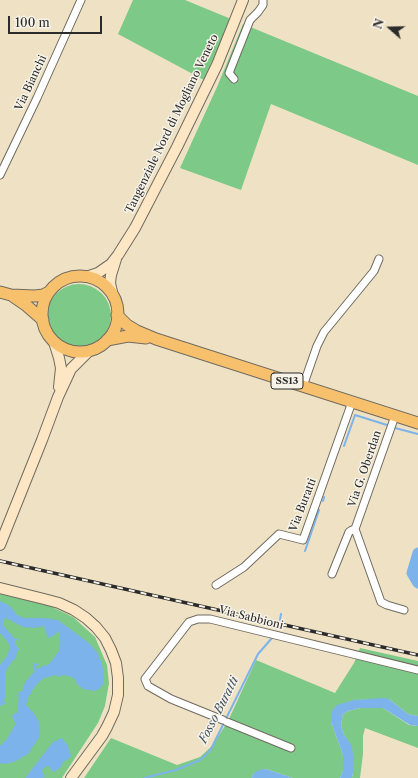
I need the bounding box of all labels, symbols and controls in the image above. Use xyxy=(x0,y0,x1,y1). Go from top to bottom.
scale bar xyxy=(10,8,104,34)
north arrow xyxy=(370,8,410,48)
text: 100 m xyxy=(15,15,50,30)
text: N xyxy=(371,17,387,31)
street label: Tangenziale Nord di Mogliano Veneto xyxy=(123,32,221,216)
street label: Via Bianchi xyxy=(12,53,50,113)
road number: SS13 xyxy=(271,373,303,389)
street label: Via G. Oberdan xyxy=(346,429,384,509)
street label: Via Buratti xyxy=(287,477,319,533)
street label: Via Sabbioni xyxy=(217,604,285,632)
water label: Fosso Buratti xyxy=(196,674,242,746)

